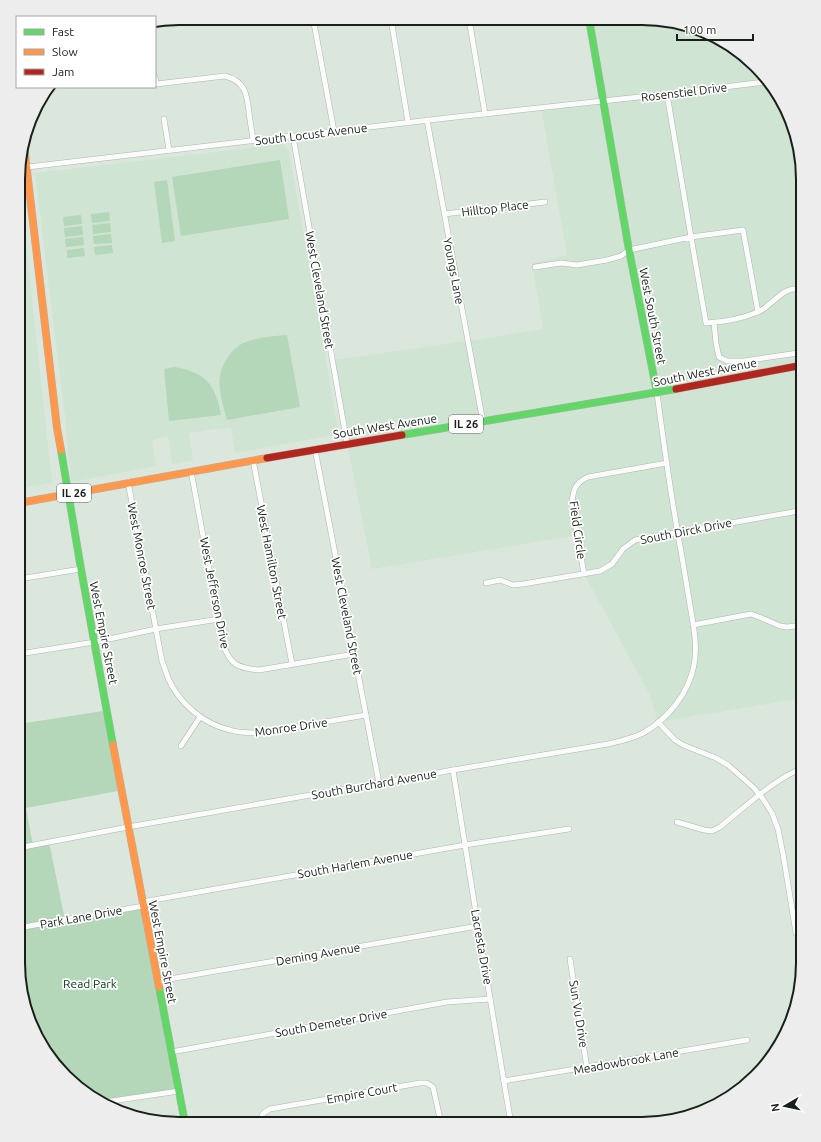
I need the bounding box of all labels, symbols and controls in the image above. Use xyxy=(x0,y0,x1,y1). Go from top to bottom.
legend xyxy=(16,16,156,88)
scale bar xyxy=(677,16,753,42)
text: 100 m xyxy=(683,23,716,36)
text: Fast xyxy=(52,25,74,38)
text: Slow xyxy=(52,45,78,58)
text: Jam xyxy=(52,65,74,78)
street label: Rosenstiel Drive xyxy=(640,80,728,104)
street label: South Locust Avenue xyxy=(254,121,368,147)
street label: Hilltop Place xyxy=(461,197,529,219)
street label: West Cleveland Street xyxy=(303,230,337,350)
street label: Youngs Lane xyxy=(441,236,467,306)
street label: West South Street xyxy=(637,267,669,366)
street label: South West Avenue xyxy=(652,356,758,388)
street label: South West Avenue xyxy=(332,411,438,441)
road number: IL 26 xyxy=(449,415,483,433)
road number: IL 26 xyxy=(57,484,91,502)
street label: Field Circle xyxy=(567,500,589,560)
street label: West Monroe Street xyxy=(125,501,159,611)
street label: West Hamilton Street xyxy=(255,504,289,620)
street label: South Dirck Drive xyxy=(639,516,733,546)
street label: West Jefferson Drive xyxy=(198,536,232,650)
street label: West Cleveland Street xyxy=(329,556,365,676)
street label: West Empire Street xyxy=(88,580,120,686)
street label: Monroe Drive xyxy=(254,715,328,739)
street label: South Burchard Avenue xyxy=(310,767,438,801)
street label: South Harlem Avenue xyxy=(296,847,414,881)
street label: West Empire Street xyxy=(147,899,179,1005)
street label: Park Lane Drive xyxy=(39,903,123,931)
street label: Lacresta Drive xyxy=(469,908,495,986)
street label: Deming Avenue xyxy=(275,940,361,968)
park label: Read Park xyxy=(63,977,117,990)
street label: Sun Vu Drive xyxy=(567,979,591,1049)
street label: South Demeter Drive xyxy=(274,1007,388,1039)
street label: Meadowbrook Lane xyxy=(572,1045,680,1077)
street label: Empire Court xyxy=(326,1080,399,1106)
north arrow xyxy=(765,1086,805,1126)
text: N xyxy=(769,1103,782,1113)

